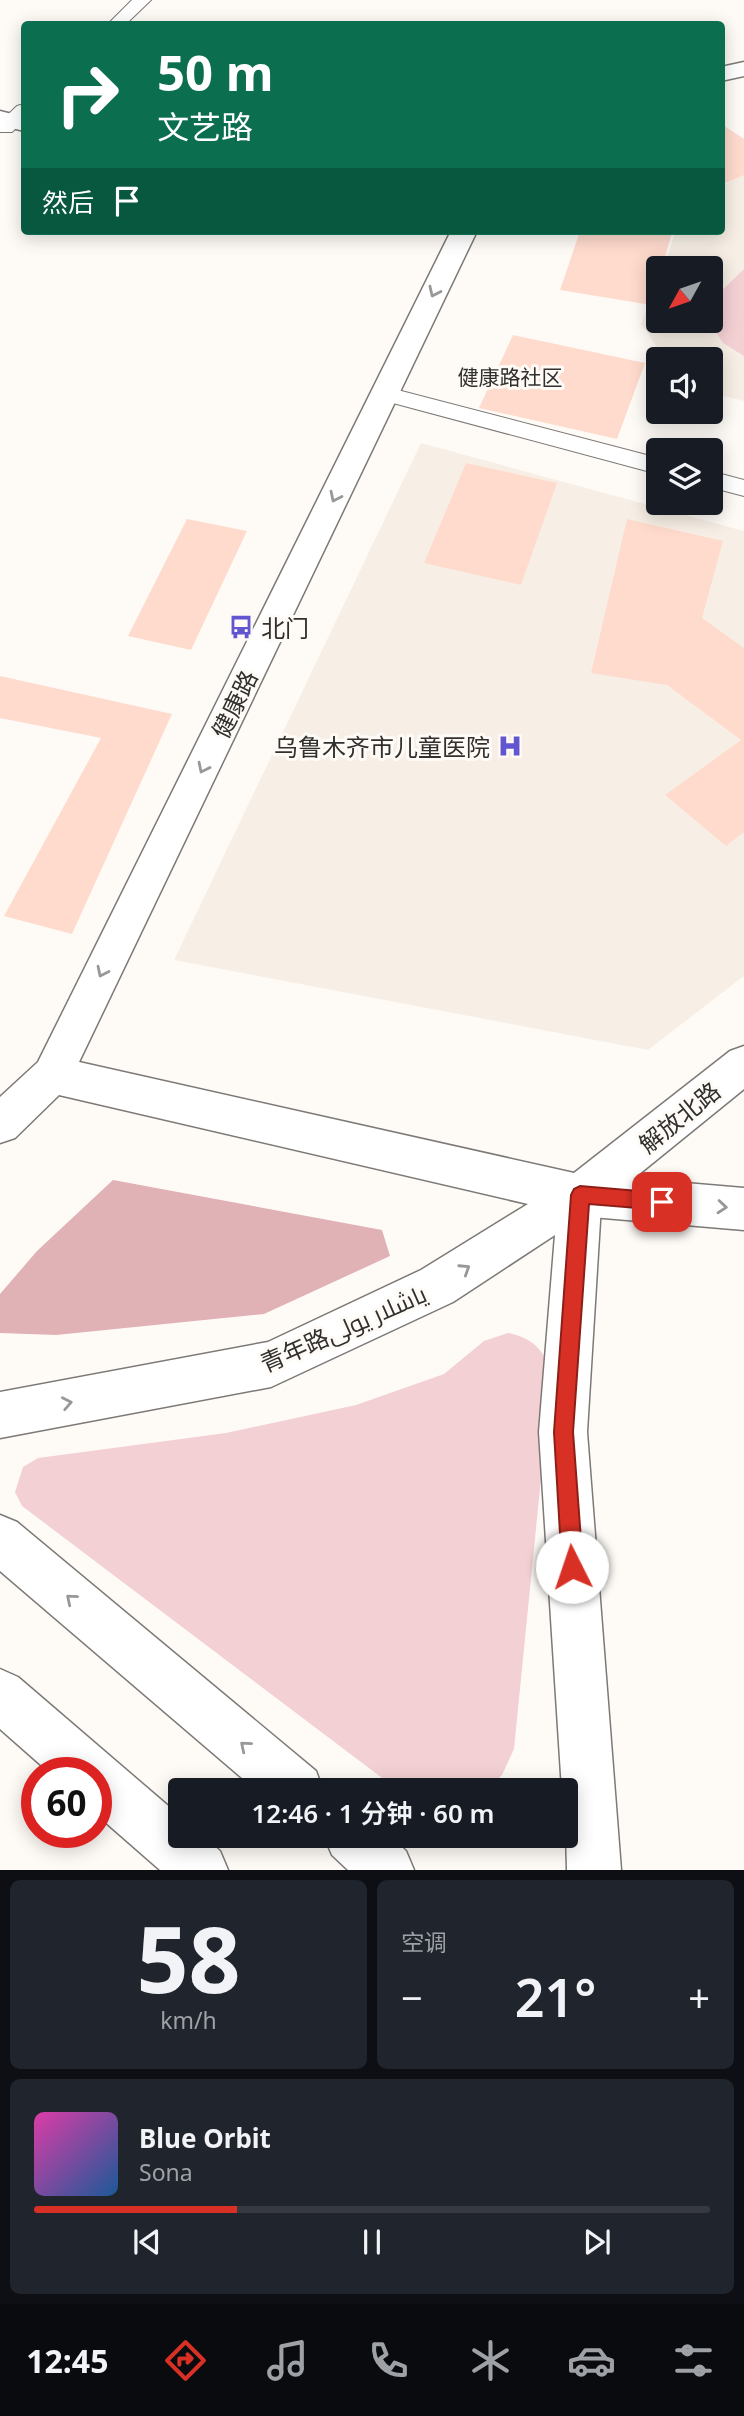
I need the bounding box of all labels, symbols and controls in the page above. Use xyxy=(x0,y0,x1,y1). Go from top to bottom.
text: 50 m xyxy=(157,39,274,105)
icon: right xyxy=(42,49,133,140)
text: 文艺路 xyxy=(157,105,253,148)
icon: arrive xyxy=(108,182,146,220)
text: 然后 xyxy=(42,184,94,220)
north arrow xyxy=(646,256,723,332)
map controls xyxy=(646,256,723,515)
one-way arrow xyxy=(428,285,442,297)
button: sound xyxy=(646,347,723,424)
district label: 健康路社区 xyxy=(458,363,563,391)
button: layers xyxy=(646,438,723,515)
one-way arrow xyxy=(329,490,343,502)
place label: 北门 xyxy=(261,611,309,644)
bus stop icon: 北门 xyxy=(227,613,255,641)
street label: 健康路 xyxy=(203,664,265,744)
place label: 乌鲁木齐市儿童医院 xyxy=(274,730,490,763)
hospital icon: 乌鲁木齐市儿童医院 xyxy=(496,732,524,760)
one-way arrow xyxy=(197,761,211,773)
one-way arrow xyxy=(97,965,111,977)
street label: 解放北路 xyxy=(631,1074,727,1160)
pin xyxy=(632,1172,692,1232)
icon: arrive xyxy=(643,1183,681,1221)
one-way arrow xyxy=(716,1199,727,1214)
one-way arrow xyxy=(457,1264,470,1277)
street label: 青年路ياشلار يولى xyxy=(255,1276,432,1379)
one-way arrow xyxy=(61,1396,73,1411)
position arrow xyxy=(535,1530,609,1604)
one-way arrow xyxy=(67,1595,80,1607)
one-way arrow xyxy=(240,1742,253,1754)
speed limit sign: 60 xyxy=(21,1757,112,1848)
text: 12:46 · 1 分钟 · 60 m xyxy=(251,1795,495,1831)
text: 58 xyxy=(136,1896,241,2020)
text: 空调 xyxy=(401,1926,447,1958)
text: 21° xyxy=(515,1961,596,2032)
text: − xyxy=(401,1971,423,2023)
text: + xyxy=(688,1971,710,2023)
text: km/h xyxy=(160,2004,217,2036)
text: Blue Orbit xyxy=(139,2120,271,2156)
text: Sona xyxy=(139,2156,193,2188)
icon: previous xyxy=(128,2223,166,2261)
icon: pause xyxy=(353,2223,391,2261)
icon: next xyxy=(578,2223,616,2261)
icon: directions xyxy=(161,2336,210,2385)
icon: music xyxy=(263,2336,312,2385)
icon: phone xyxy=(364,2336,413,2385)
icon: climate xyxy=(466,2336,515,2385)
icon: car xyxy=(567,2336,616,2385)
icon: filters xyxy=(669,2336,718,2385)
text: 12:45 xyxy=(26,2339,108,2382)

